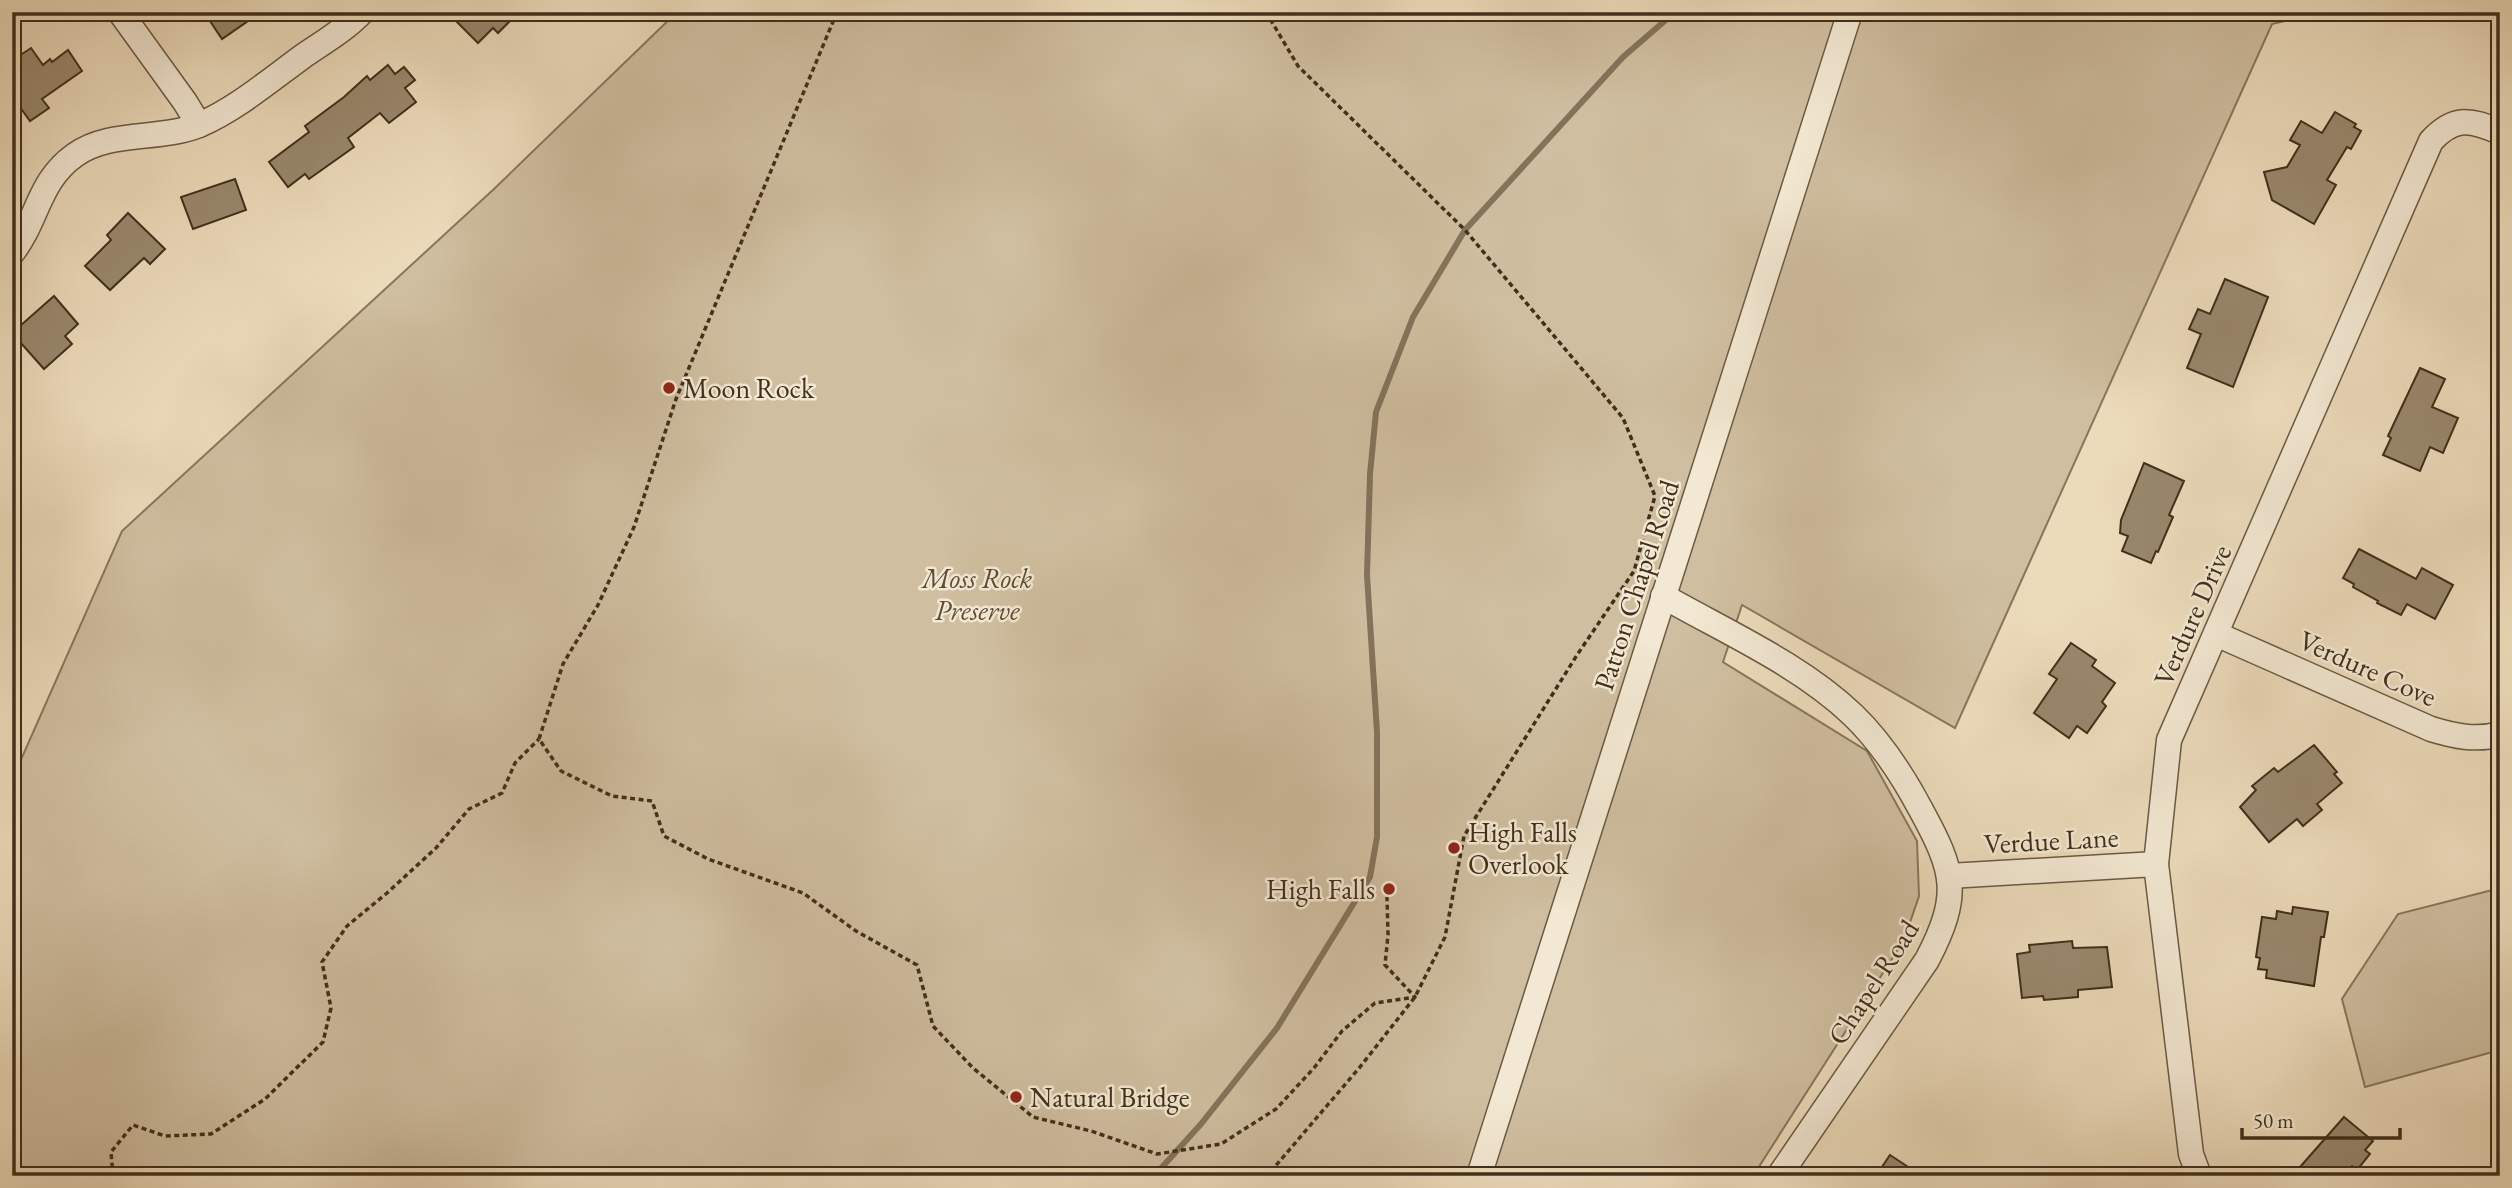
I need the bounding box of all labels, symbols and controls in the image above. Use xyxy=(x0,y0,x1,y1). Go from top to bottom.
place label: Moon Rock xyxy=(683,370,815,406)
marker: Moon Rock xyxy=(661,380,677,396)
street label: Patton Chapel Road xyxy=(1585,475,1687,695)
street label: Verdure Drive xyxy=(2145,539,2239,691)
park label: Moss Rock Preserve xyxy=(920,560,1032,628)
street label: Verdure Cove xyxy=(2294,622,2442,714)
place label: High Falls Overlook xyxy=(1468,814,1577,882)
street label: Verdue Lane xyxy=(1983,818,2119,862)
marker: High Falls Overlook xyxy=(1446,840,1462,856)
place label: High Falls xyxy=(1266,871,1375,907)
marker: High Falls xyxy=(1381,881,1397,897)
street label: Chapel Road xyxy=(1819,912,1927,1051)
place label: Natural Bridge xyxy=(1030,1079,1190,1115)
marker: Natural Bridge xyxy=(1008,1089,1024,1105)
scale bar xyxy=(2242,1097,2400,1141)
text: 50 m xyxy=(2253,1107,2294,1134)

